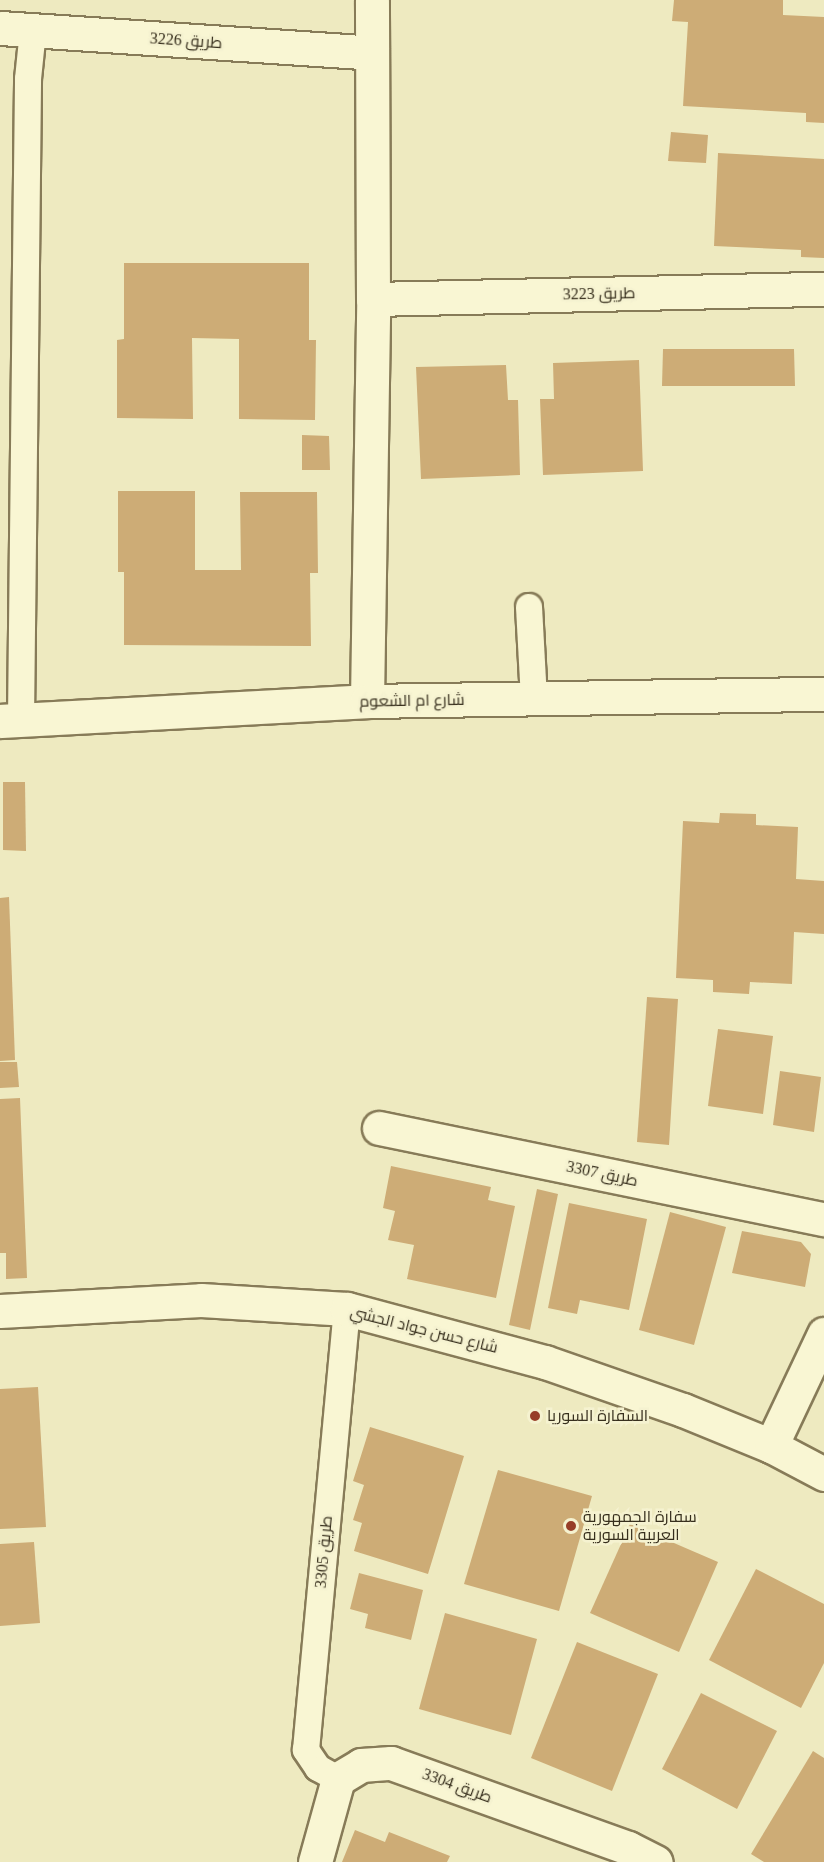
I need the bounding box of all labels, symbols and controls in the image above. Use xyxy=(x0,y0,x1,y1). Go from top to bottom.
street label: طريق 3226 xyxy=(149,29,223,53)
street label: طريق 3223 xyxy=(563,284,635,304)
street label: شارع ام الشعوم xyxy=(359,690,465,712)
street label: طريق 3307 xyxy=(565,1157,639,1191)
street label: شارع حسن جواد الجشي xyxy=(348,1302,500,1358)
place label: السفارة السوريا xyxy=(547,1406,648,1426)
marker: السفارة السوريا xyxy=(528,1409,542,1423)
place label: سفارة الجمهورية العربية السورية xyxy=(583,1507,697,1545)
street label: طريق 3305 xyxy=(311,1515,337,1589)
marker: سفارة الجمهورية العربية السورية xyxy=(564,1519,578,1533)
street label: طريق 3304 xyxy=(420,1765,494,1807)

